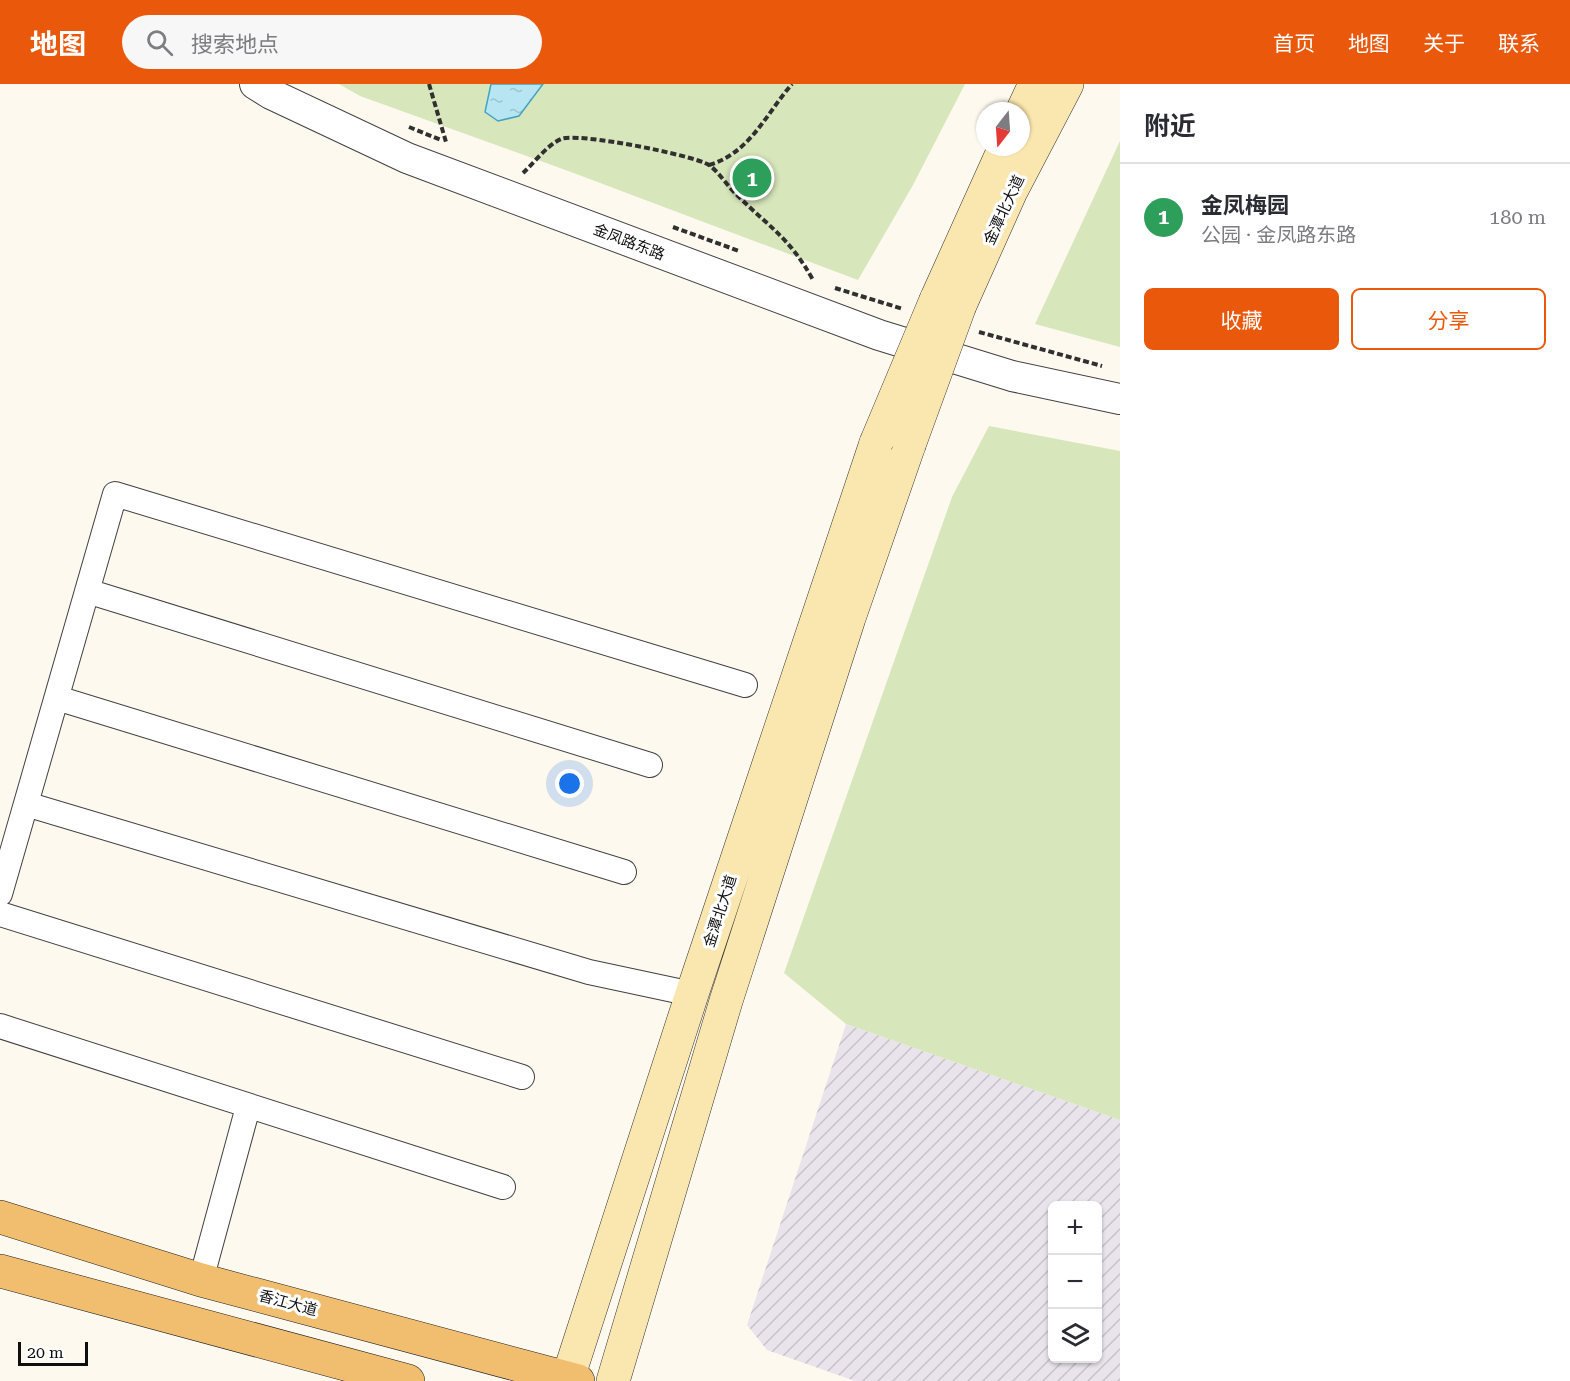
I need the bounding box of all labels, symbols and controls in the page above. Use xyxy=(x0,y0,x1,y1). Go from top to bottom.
search box xyxy=(122,15,542,69)
icon: search xyxy=(143,26,176,59)
text: 地图 xyxy=(30,28,86,61)
text: 搜索地点 xyxy=(191,32,279,57)
text: 首页 xyxy=(1273,32,1315,56)
text: 地图 xyxy=(1348,32,1390,56)
text: 关于 xyxy=(1423,32,1465,56)
text: 联系 xyxy=(1498,32,1540,56)
north arrow xyxy=(976,102,1030,156)
text: 附近 xyxy=(1144,111,1196,141)
pin: 1 xyxy=(732,156,771,200)
street label: 金潭北大道 xyxy=(980,172,1028,248)
text: 金凤梅园 xyxy=(1201,193,1289,218)
text: 1 xyxy=(1158,205,1169,229)
text: 180 m xyxy=(1489,205,1546,229)
street label: 金凤路东路 xyxy=(591,220,667,264)
text: 公园 · 金凤路东路 xyxy=(1201,223,1356,247)
button: 收藏 xyxy=(1144,288,1339,350)
button: 分享 xyxy=(1351,288,1546,350)
your location xyxy=(555,769,584,798)
street label: 金潭北大道 xyxy=(700,873,740,949)
map controls xyxy=(1048,1201,1102,1363)
button: + xyxy=(1048,1201,1102,1255)
button: − xyxy=(1048,1255,1102,1309)
street label: 香江大道 xyxy=(257,1287,319,1319)
button: layers xyxy=(1048,1309,1102,1363)
scale bar xyxy=(18,1339,88,1366)
text: 20 m xyxy=(27,1343,64,1362)

